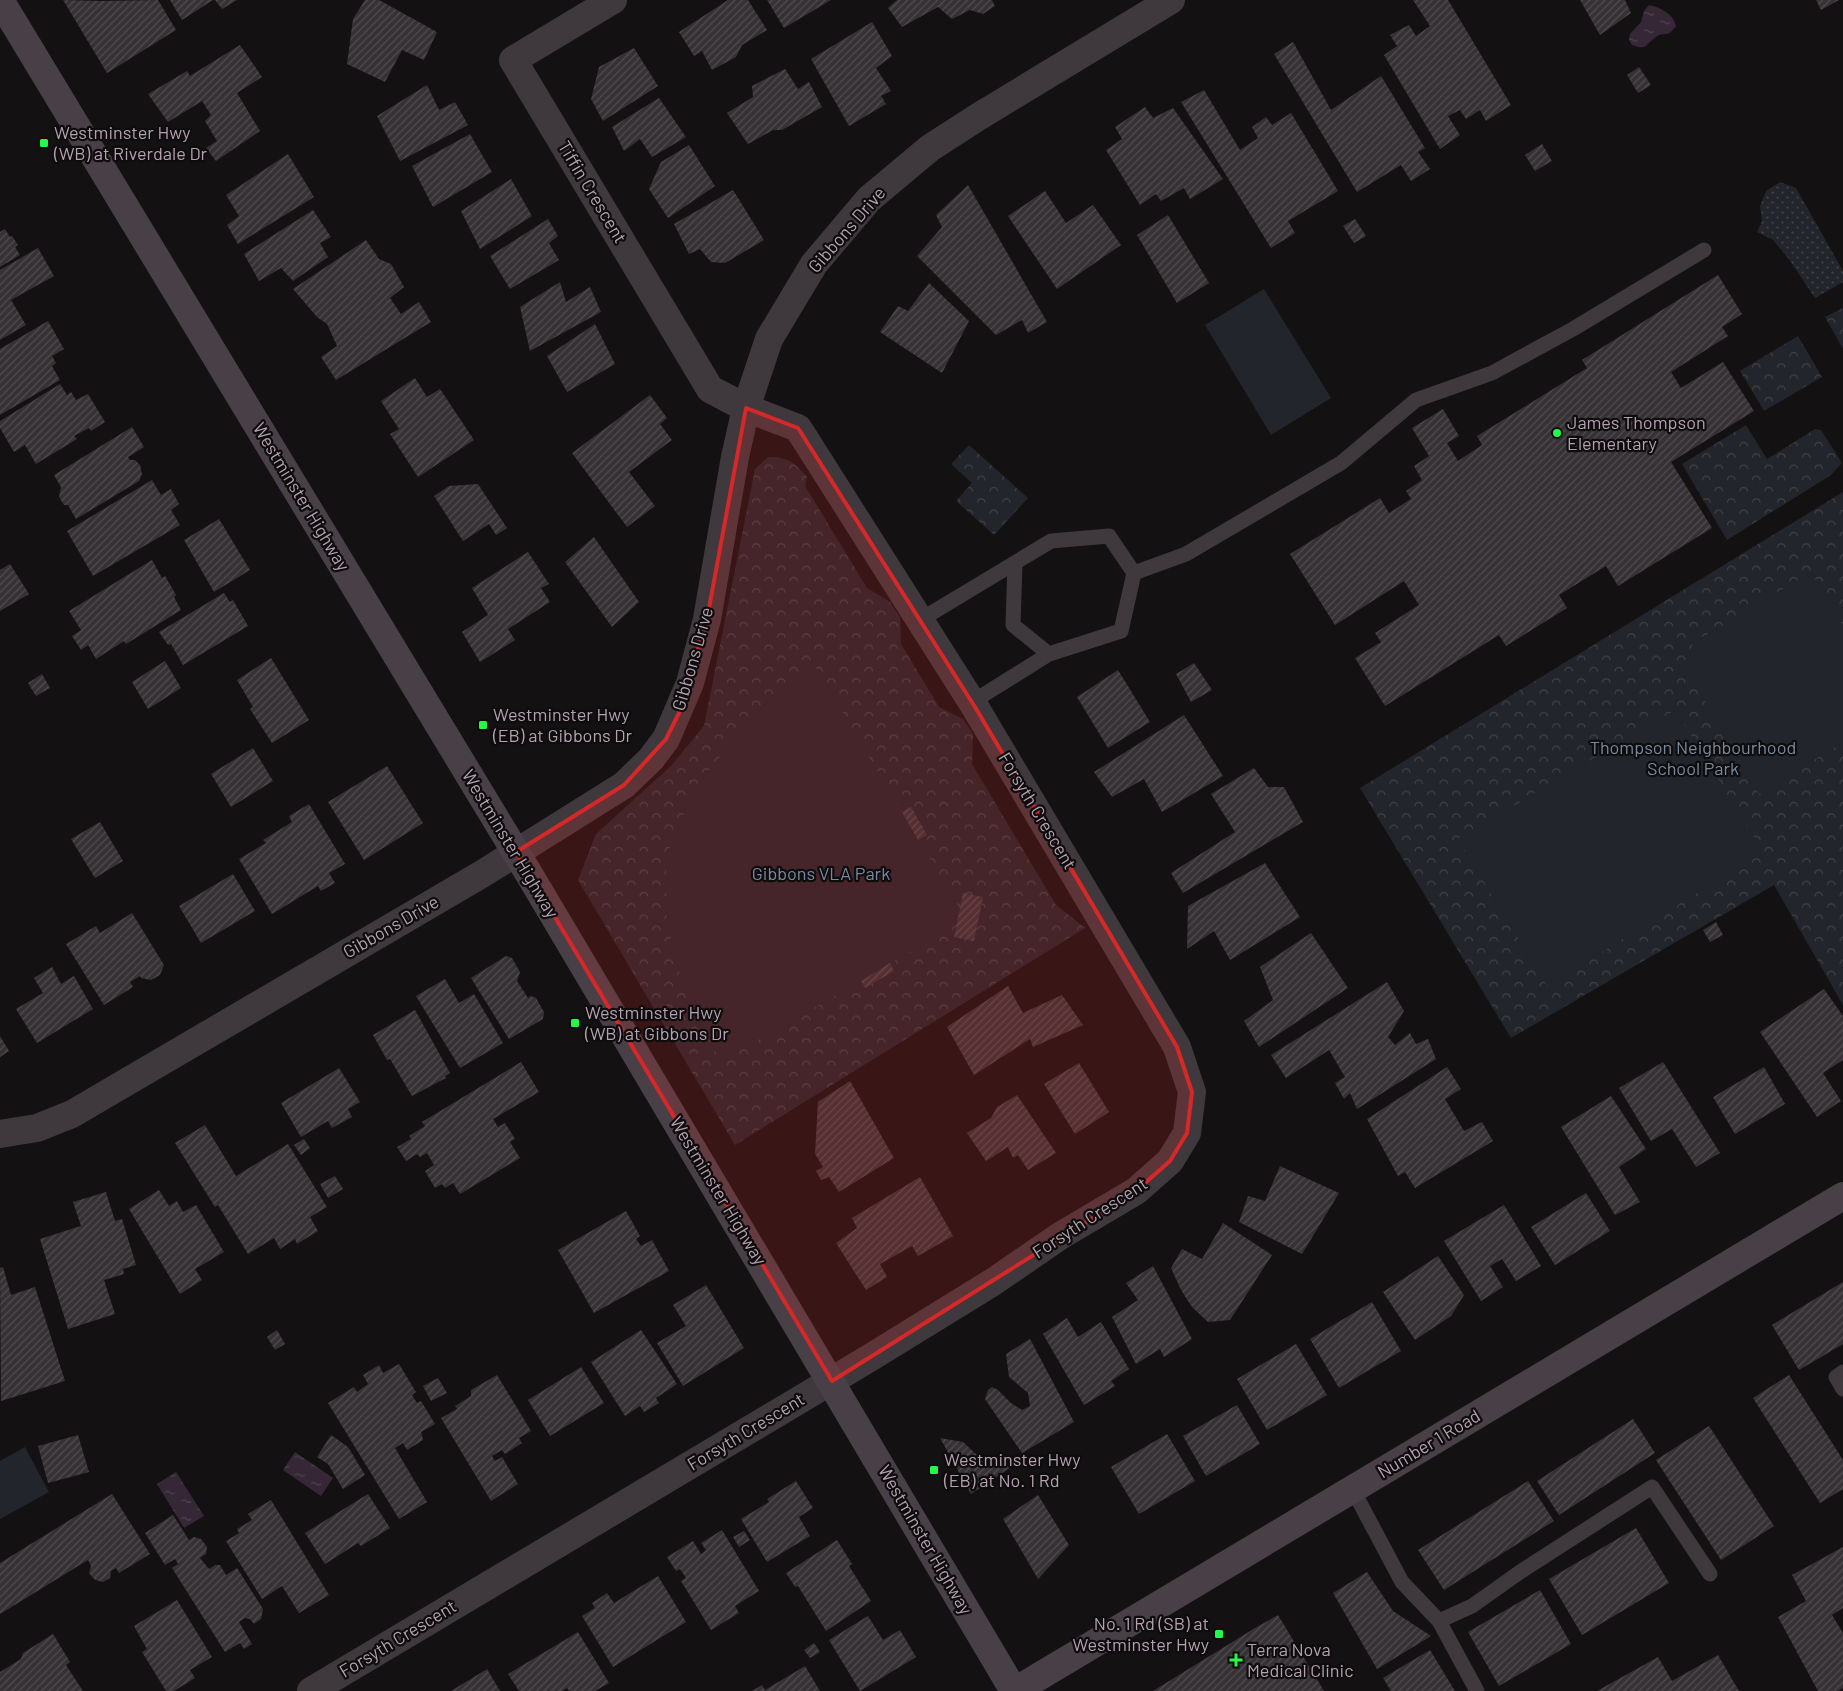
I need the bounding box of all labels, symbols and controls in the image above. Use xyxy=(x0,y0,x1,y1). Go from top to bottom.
place label: Westminster Hwy (WB) at Riverdale Dr xyxy=(53,121,208,164)
street label: Tiffin Crescent xyxy=(554,136,632,247)
marker: Westminster Hwy (WB) at Riverdale Dr xyxy=(38,137,50,149)
street label: Gibbons Drive xyxy=(803,182,890,277)
place label: James Thompson Elementary xyxy=(1567,411,1706,454)
street label: Westminster Highway xyxy=(249,418,355,575)
marker: James Thompson Elementary xyxy=(1551,427,1563,439)
street label: Gibbons Drive xyxy=(667,604,717,713)
place label: Westminster Hwy (EB) at Gibbons Dr xyxy=(492,703,632,746)
marker: Westminster Hwy (EB) at Gibbons Dr xyxy=(477,719,489,731)
park label: Thompson Neighbourhood School Park xyxy=(1590,736,1796,779)
street label: Forsyth Crescent xyxy=(994,748,1081,873)
street label: Westminster Highway xyxy=(458,765,564,922)
park label: Gibbons VLA Park xyxy=(752,862,890,884)
street label: Gibbons Drive xyxy=(339,890,442,962)
place label: Westminster Hwy (WB) at Gibbons Dr xyxy=(584,1001,729,1044)
marker: Westminster Hwy (WB) at Gibbons Dr xyxy=(569,1017,581,1029)
street label: Westminster Highway xyxy=(666,1112,772,1269)
street label: Forsyth Crescent xyxy=(1028,1172,1151,1263)
street label: Forsyth Crescent xyxy=(683,1388,808,1475)
street label: Number 1 Road xyxy=(1373,1404,1484,1482)
place label: Westminster Hwy (EB) at No. 1 Rd xyxy=(943,1448,1080,1491)
street label: Westminster Highway xyxy=(874,1461,978,1618)
marker: Westminster Hwy (EB) at No. 1 Rd xyxy=(928,1464,940,1476)
street label: Forsyth Crescent xyxy=(335,1595,460,1682)
place label: No. 1 Rd (SB) at Westminster Hwy xyxy=(1073,1612,1209,1655)
marker: No. 1 Rd (SB) at Westminster Hwy xyxy=(1213,1628,1225,1640)
place label: Terra Nova Medical Clinic xyxy=(1247,1638,1354,1681)
marker: Terra Nova Medical Clinic xyxy=(1229,1653,1243,1667)

